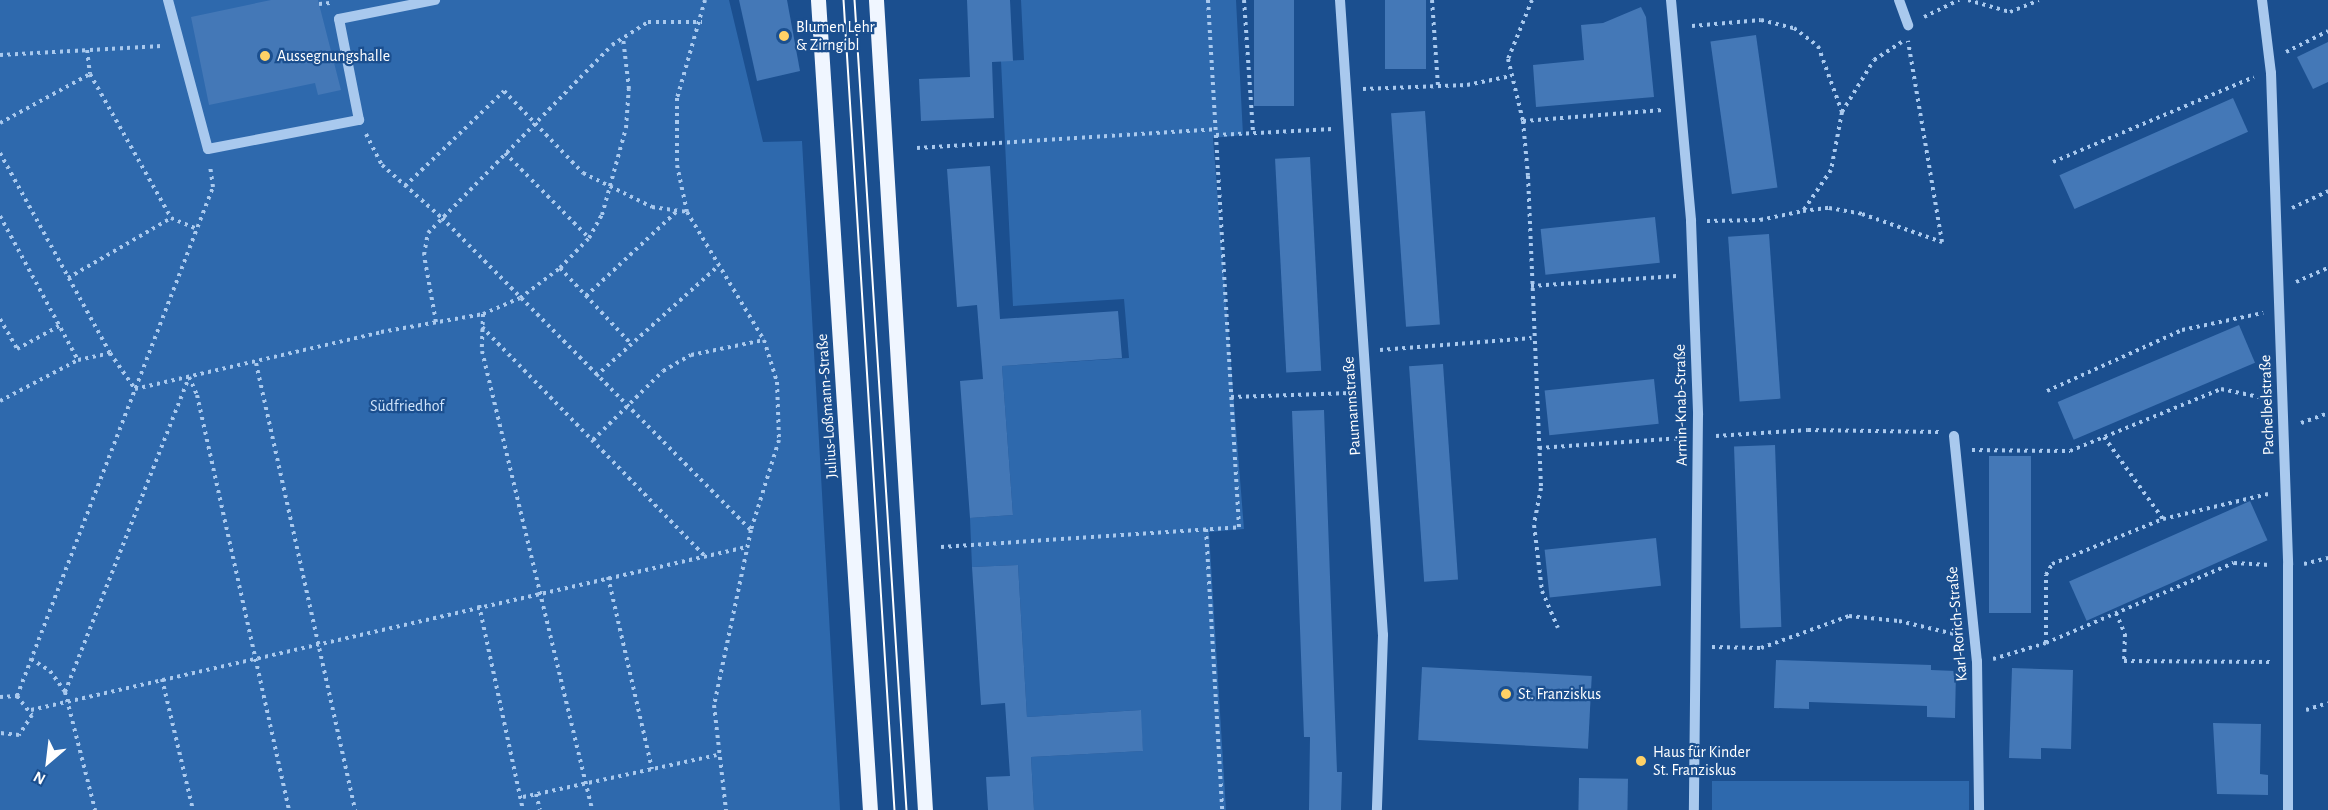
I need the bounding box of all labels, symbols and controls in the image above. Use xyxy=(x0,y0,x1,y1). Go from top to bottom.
place label: Blumen Lehr & Zirngibl xyxy=(796,17,875,55)
marker: Blumen Lehr & Zirngibl xyxy=(777,29,791,43)
place label: Aussegnungshalle xyxy=(277,46,390,66)
marker: Aussegnungshalle xyxy=(258,49,272,63)
street label: Julius-Loßmann-Straße xyxy=(812,333,842,479)
street label: Armin-Knab-Straße xyxy=(1670,344,1692,466)
street label: Pachelbelstraße xyxy=(2256,355,2278,455)
street label: Paumannstraße xyxy=(1339,356,1365,456)
park label: Südfriedhof xyxy=(370,396,444,416)
street label: Karl-Rorich-Straße xyxy=(1942,566,1972,682)
place label: St. Franziskus xyxy=(1518,684,1601,704)
marker: St. Franziskus xyxy=(1499,687,1513,701)
north arrow xyxy=(18,732,78,792)
place label: Haus für Kinder St. Franziskus xyxy=(1653,742,1750,780)
marker: Haus für Kinder St. Franziskus xyxy=(1634,754,1648,768)
text: N xyxy=(31,768,48,788)

